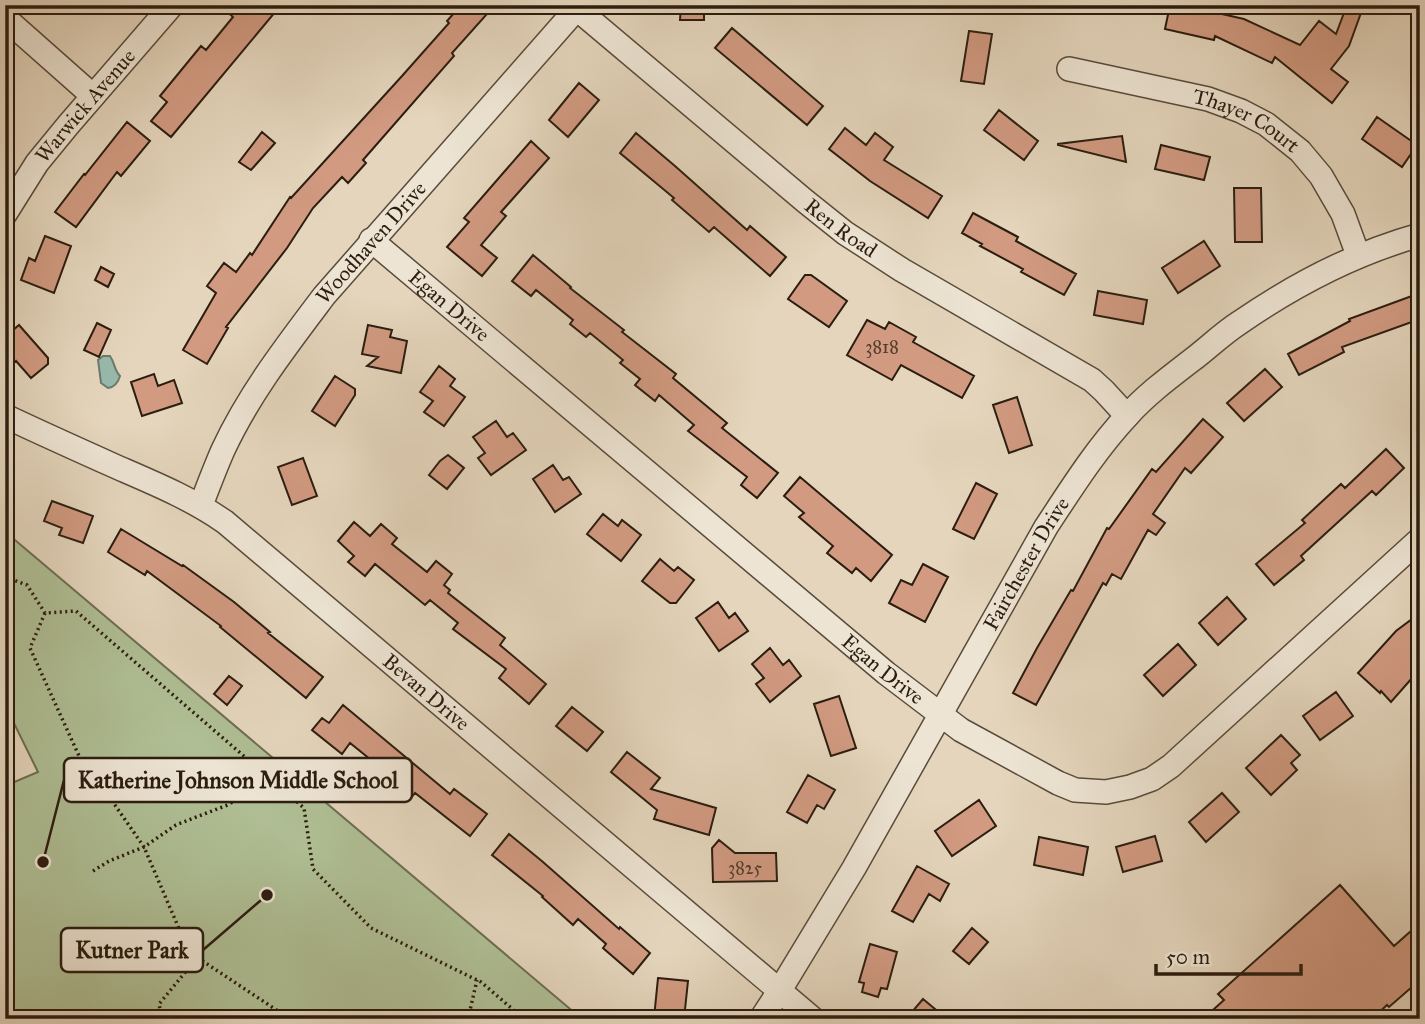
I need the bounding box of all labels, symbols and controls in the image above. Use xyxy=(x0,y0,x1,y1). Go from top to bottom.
street label: Warwick Avenue xyxy=(30,43,141,168)
street label: Thayer Court xyxy=(1191,83,1305,159)
street label: Woodhaven Drive xyxy=(310,176,432,309)
street label: Ren Road xyxy=(799,193,882,264)
street label: Egan Drive xyxy=(403,264,495,347)
house number: 3818 xyxy=(865,336,899,358)
street label: Fairchester Drive xyxy=(977,492,1075,635)
street label: Egan Drive xyxy=(836,628,929,710)
street label: Bevan Drive xyxy=(377,648,475,736)
callout: Katherine Johnson Middle School xyxy=(64,758,412,802)
text: Katherine Johnson Middle School xyxy=(78,766,399,795)
house number: 3825 xyxy=(728,857,763,879)
callout: Kutner Park xyxy=(61,928,203,972)
scale bar xyxy=(1156,933,1301,977)
text: Kutner Park xyxy=(75,936,190,964)
text: 50 m xyxy=(1166,944,1211,970)

